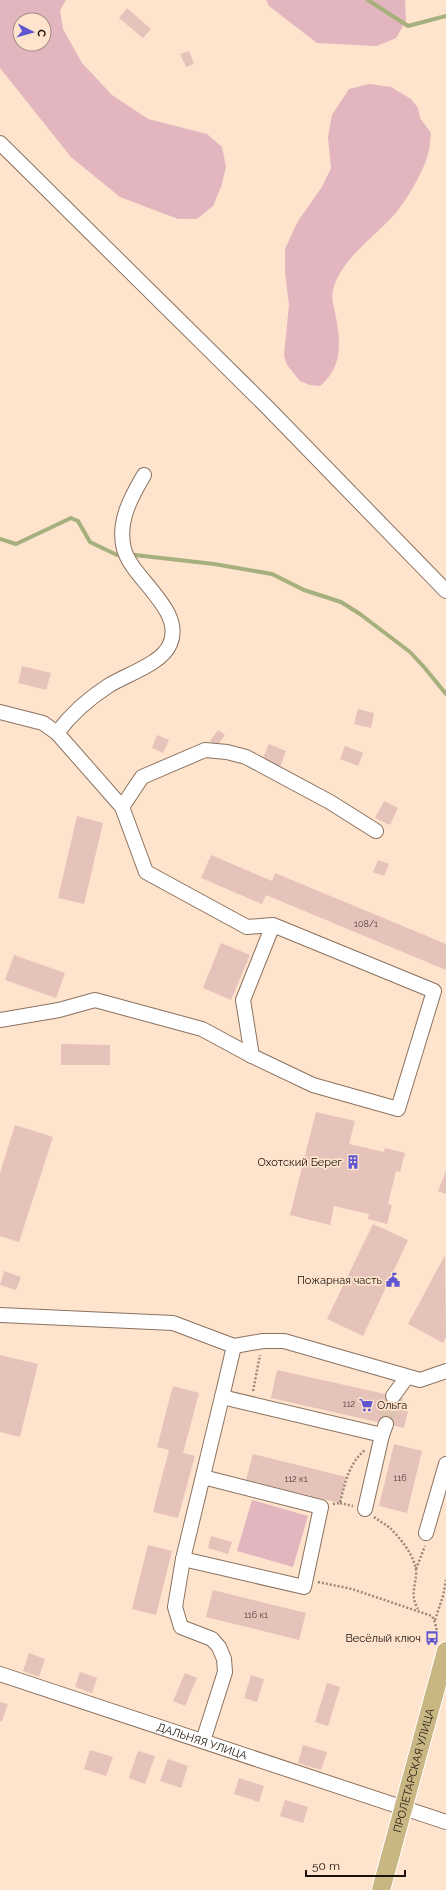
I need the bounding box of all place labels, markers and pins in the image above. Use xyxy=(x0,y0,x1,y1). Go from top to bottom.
building icon: Охотский Берег xyxy=(345,1154,361,1170)
place label: Охотский Берег xyxy=(257,1156,343,1169)
public building icon: Пожарная часть xyxy=(385,1272,401,1288)
place label: Пожарная часть xyxy=(297,1274,383,1287)
supermarket icon: Ольга xyxy=(358,1397,374,1413)
place label: Ольга xyxy=(377,1399,407,1412)
bus stop icon: Весёлый ключ xyxy=(424,1630,440,1646)
place label: Весёлый ключ xyxy=(346,1632,421,1645)

